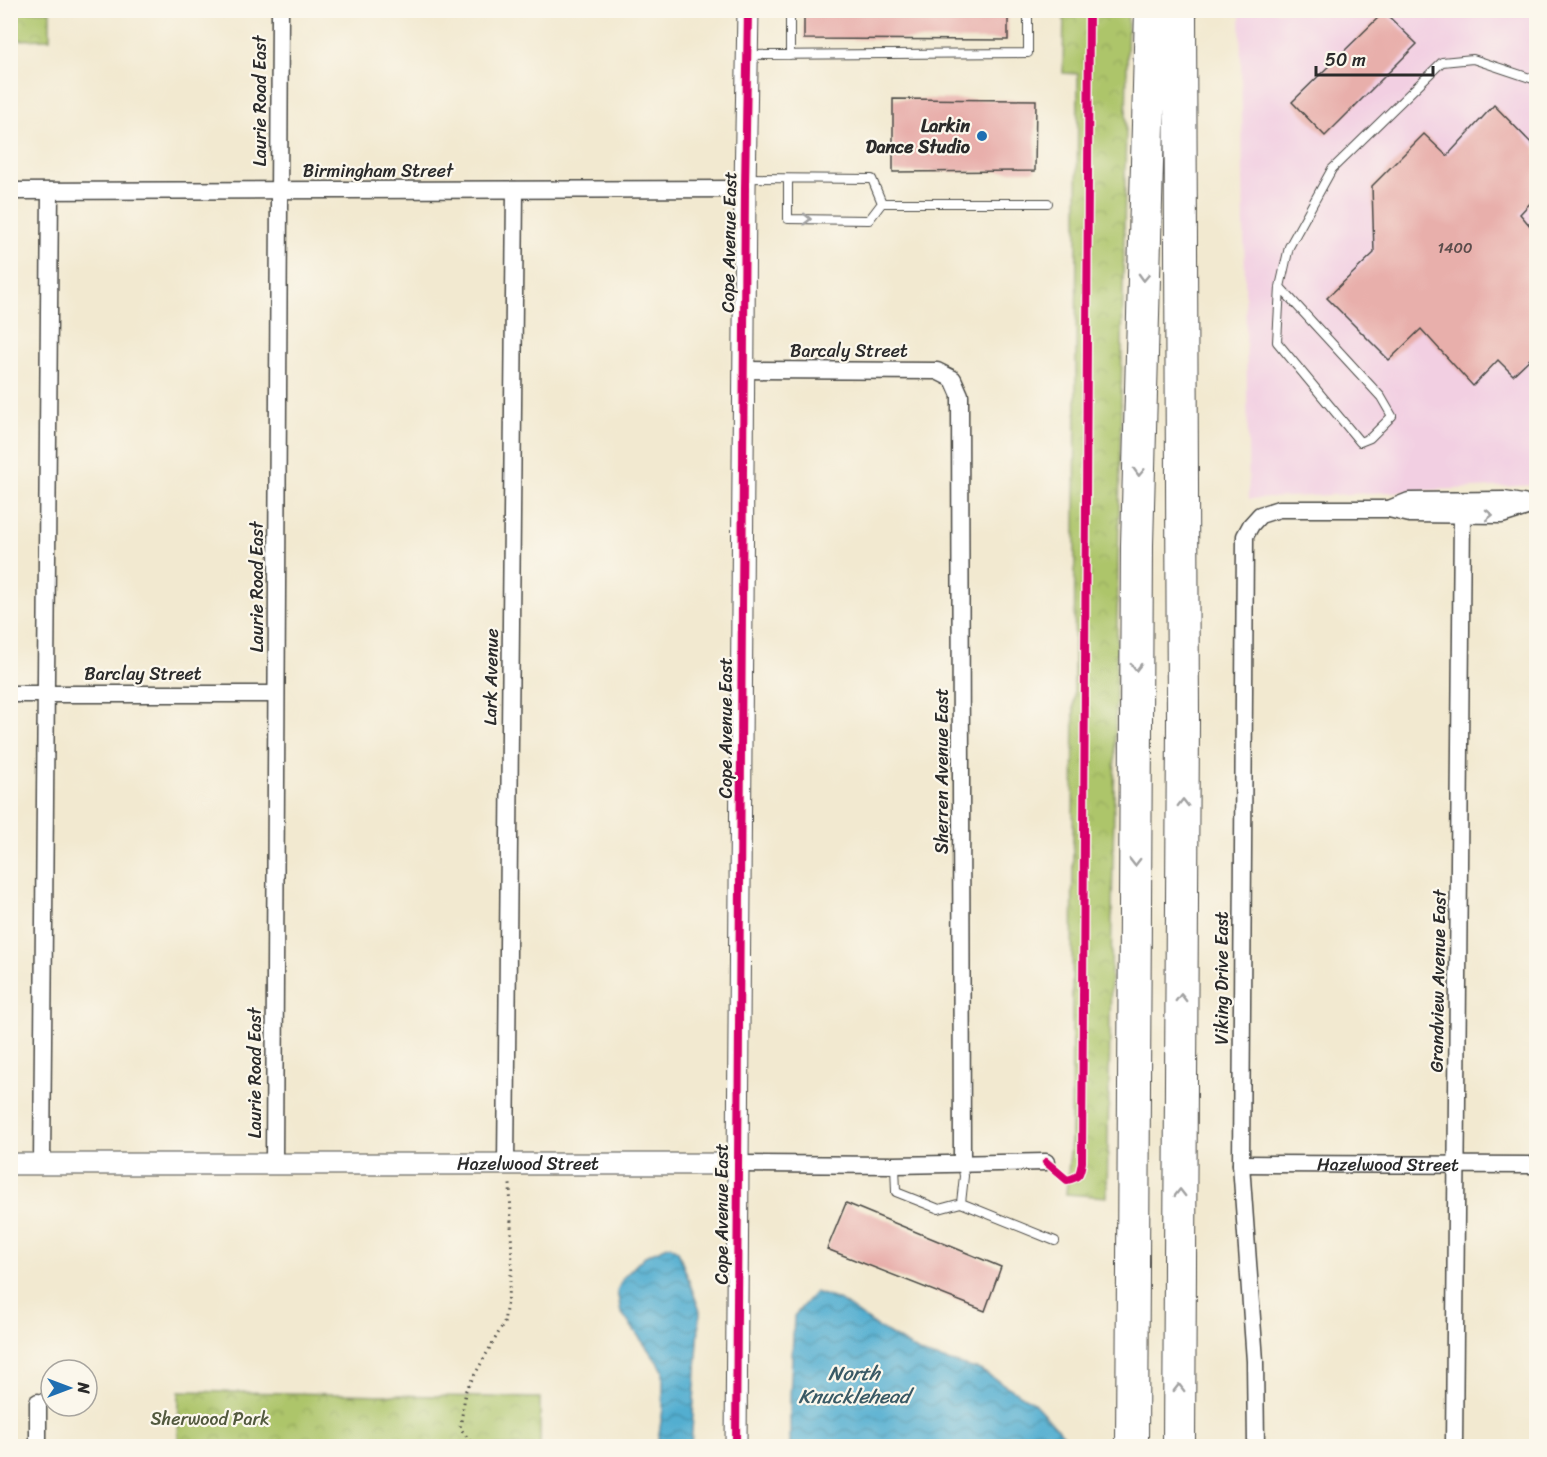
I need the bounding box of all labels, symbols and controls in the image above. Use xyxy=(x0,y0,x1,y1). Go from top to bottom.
street label: Laurie Road East xyxy=(244,35,276,167)
scale bar xyxy=(1316,39,1433,77)
text: 50 m xyxy=(1325,44,1366,76)
place label: Larkin Dance Studio xyxy=(866,110,971,163)
marker: Larkin Dance Studio xyxy=(975,129,989,143)
street label: Birmingham Street xyxy=(303,155,454,187)
street label: Cope Avenue East xyxy=(712,171,746,313)
one-way arrow xyxy=(803,213,812,225)
house number: 1400 xyxy=(1438,235,1472,261)
one-way arrow xyxy=(1138,273,1150,282)
street label: Barcaly Street xyxy=(790,335,908,367)
one-way arrow xyxy=(1132,468,1145,477)
one-way arrow xyxy=(1485,509,1494,521)
street label: Laurie Road East xyxy=(241,521,273,653)
street label: Lark Avenue xyxy=(474,628,508,726)
street label: Cope Avenue East xyxy=(710,657,742,799)
street label: Barclay Street xyxy=(84,658,202,690)
one-way arrow xyxy=(1130,662,1142,671)
street label: Sherren Avenue East xyxy=(926,688,958,854)
one-way arrow xyxy=(1177,799,1189,808)
one-way arrow xyxy=(1128,857,1141,866)
street label: Grandview Avenue East xyxy=(1420,889,1456,1073)
street label: Viking Drive East xyxy=(1206,911,1238,1045)
one-way arrow xyxy=(1175,994,1187,1003)
street label: Laurie Road East xyxy=(239,1007,271,1139)
street label: Cope Avenue East xyxy=(706,1143,738,1285)
street label: Hazelwood Street xyxy=(457,1148,599,1180)
street label: Hazelwood Street xyxy=(1317,1148,1459,1181)
one-way arrow xyxy=(1174,1189,1186,1198)
water label: North Knucklehead xyxy=(799,1356,915,1414)
north arrow xyxy=(39,1358,99,1418)
text: N xyxy=(69,1381,98,1394)
one-way arrow xyxy=(1173,1384,1185,1393)
park label: Sherwood Park xyxy=(151,1403,269,1435)

